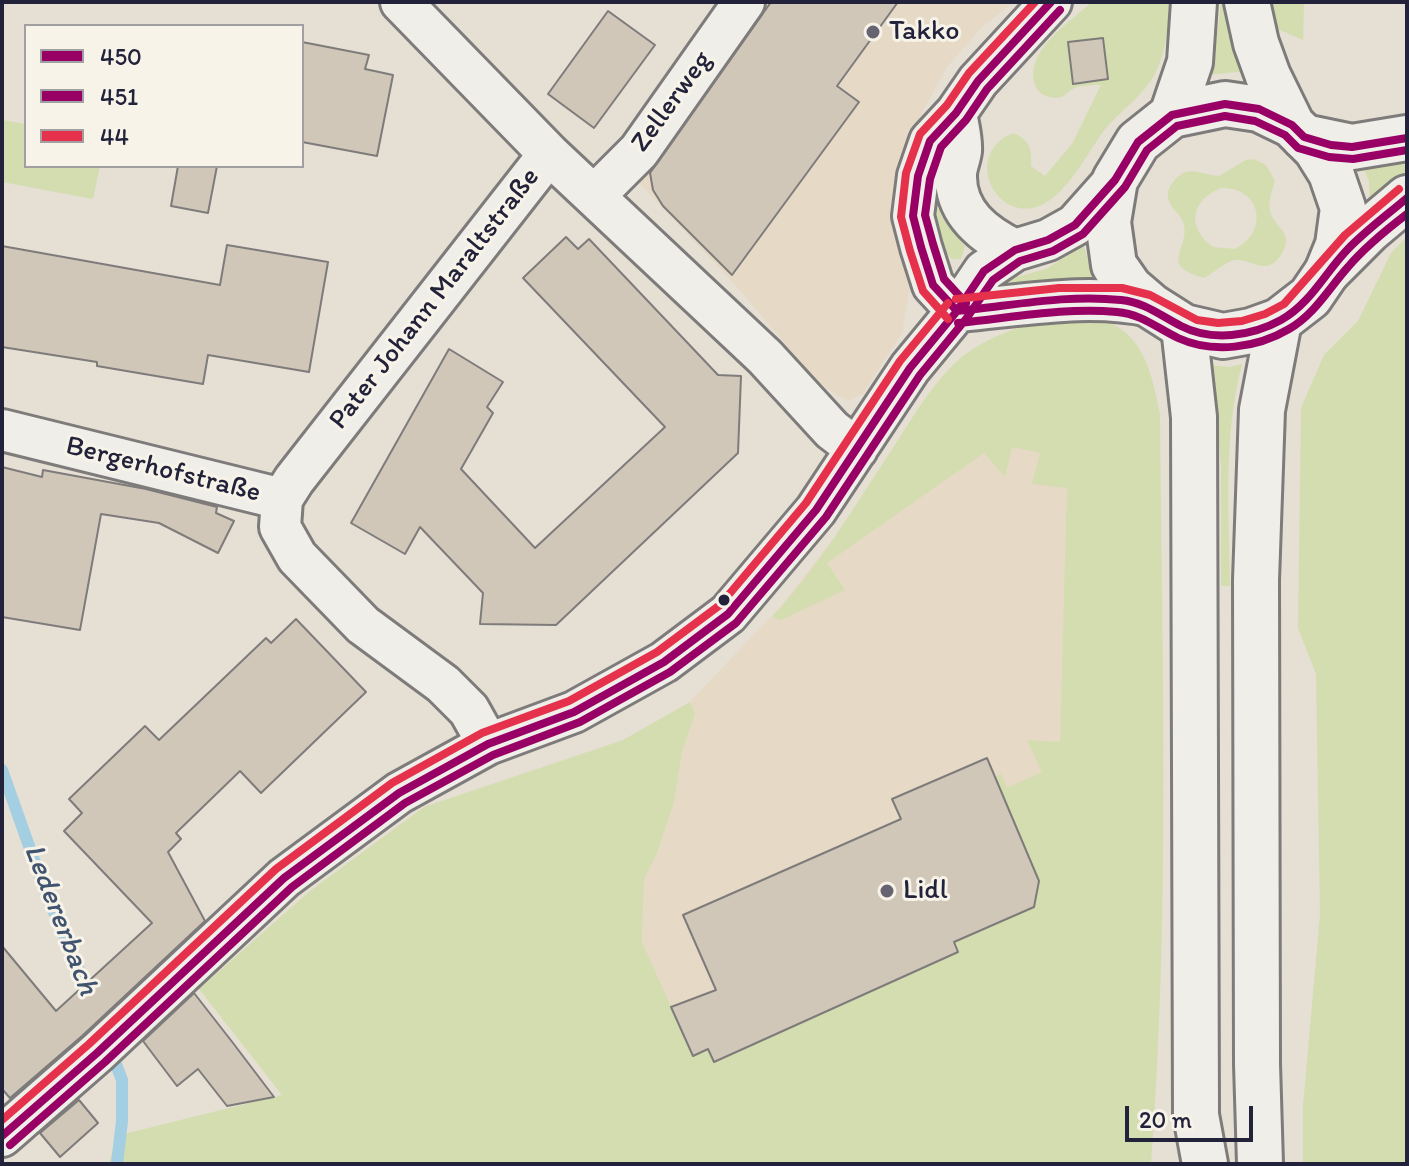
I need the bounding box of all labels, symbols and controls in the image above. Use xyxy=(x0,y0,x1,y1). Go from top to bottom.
place label: Takko xyxy=(889,15,960,49)
marker: Takko xyxy=(864,23,882,41)
legend xyxy=(24,24,304,168)
text: 450 xyxy=(100,42,142,71)
street label: Zellerweg xyxy=(624,45,720,159)
text: 451 xyxy=(100,82,138,111)
text: 44 xyxy=(100,122,129,151)
street label: Pater Johann Maraltstraße xyxy=(322,162,548,436)
street label: Bergerhofstraße xyxy=(62,430,264,510)
unlabelled marker xyxy=(716,592,732,608)
water label: Ledererbach xyxy=(15,839,105,1001)
place label: Lidl xyxy=(903,874,948,908)
marker: Lidl xyxy=(878,882,896,900)
scale bar xyxy=(1129,1090,1257,1140)
text: 20 m xyxy=(1139,1105,1192,1134)

